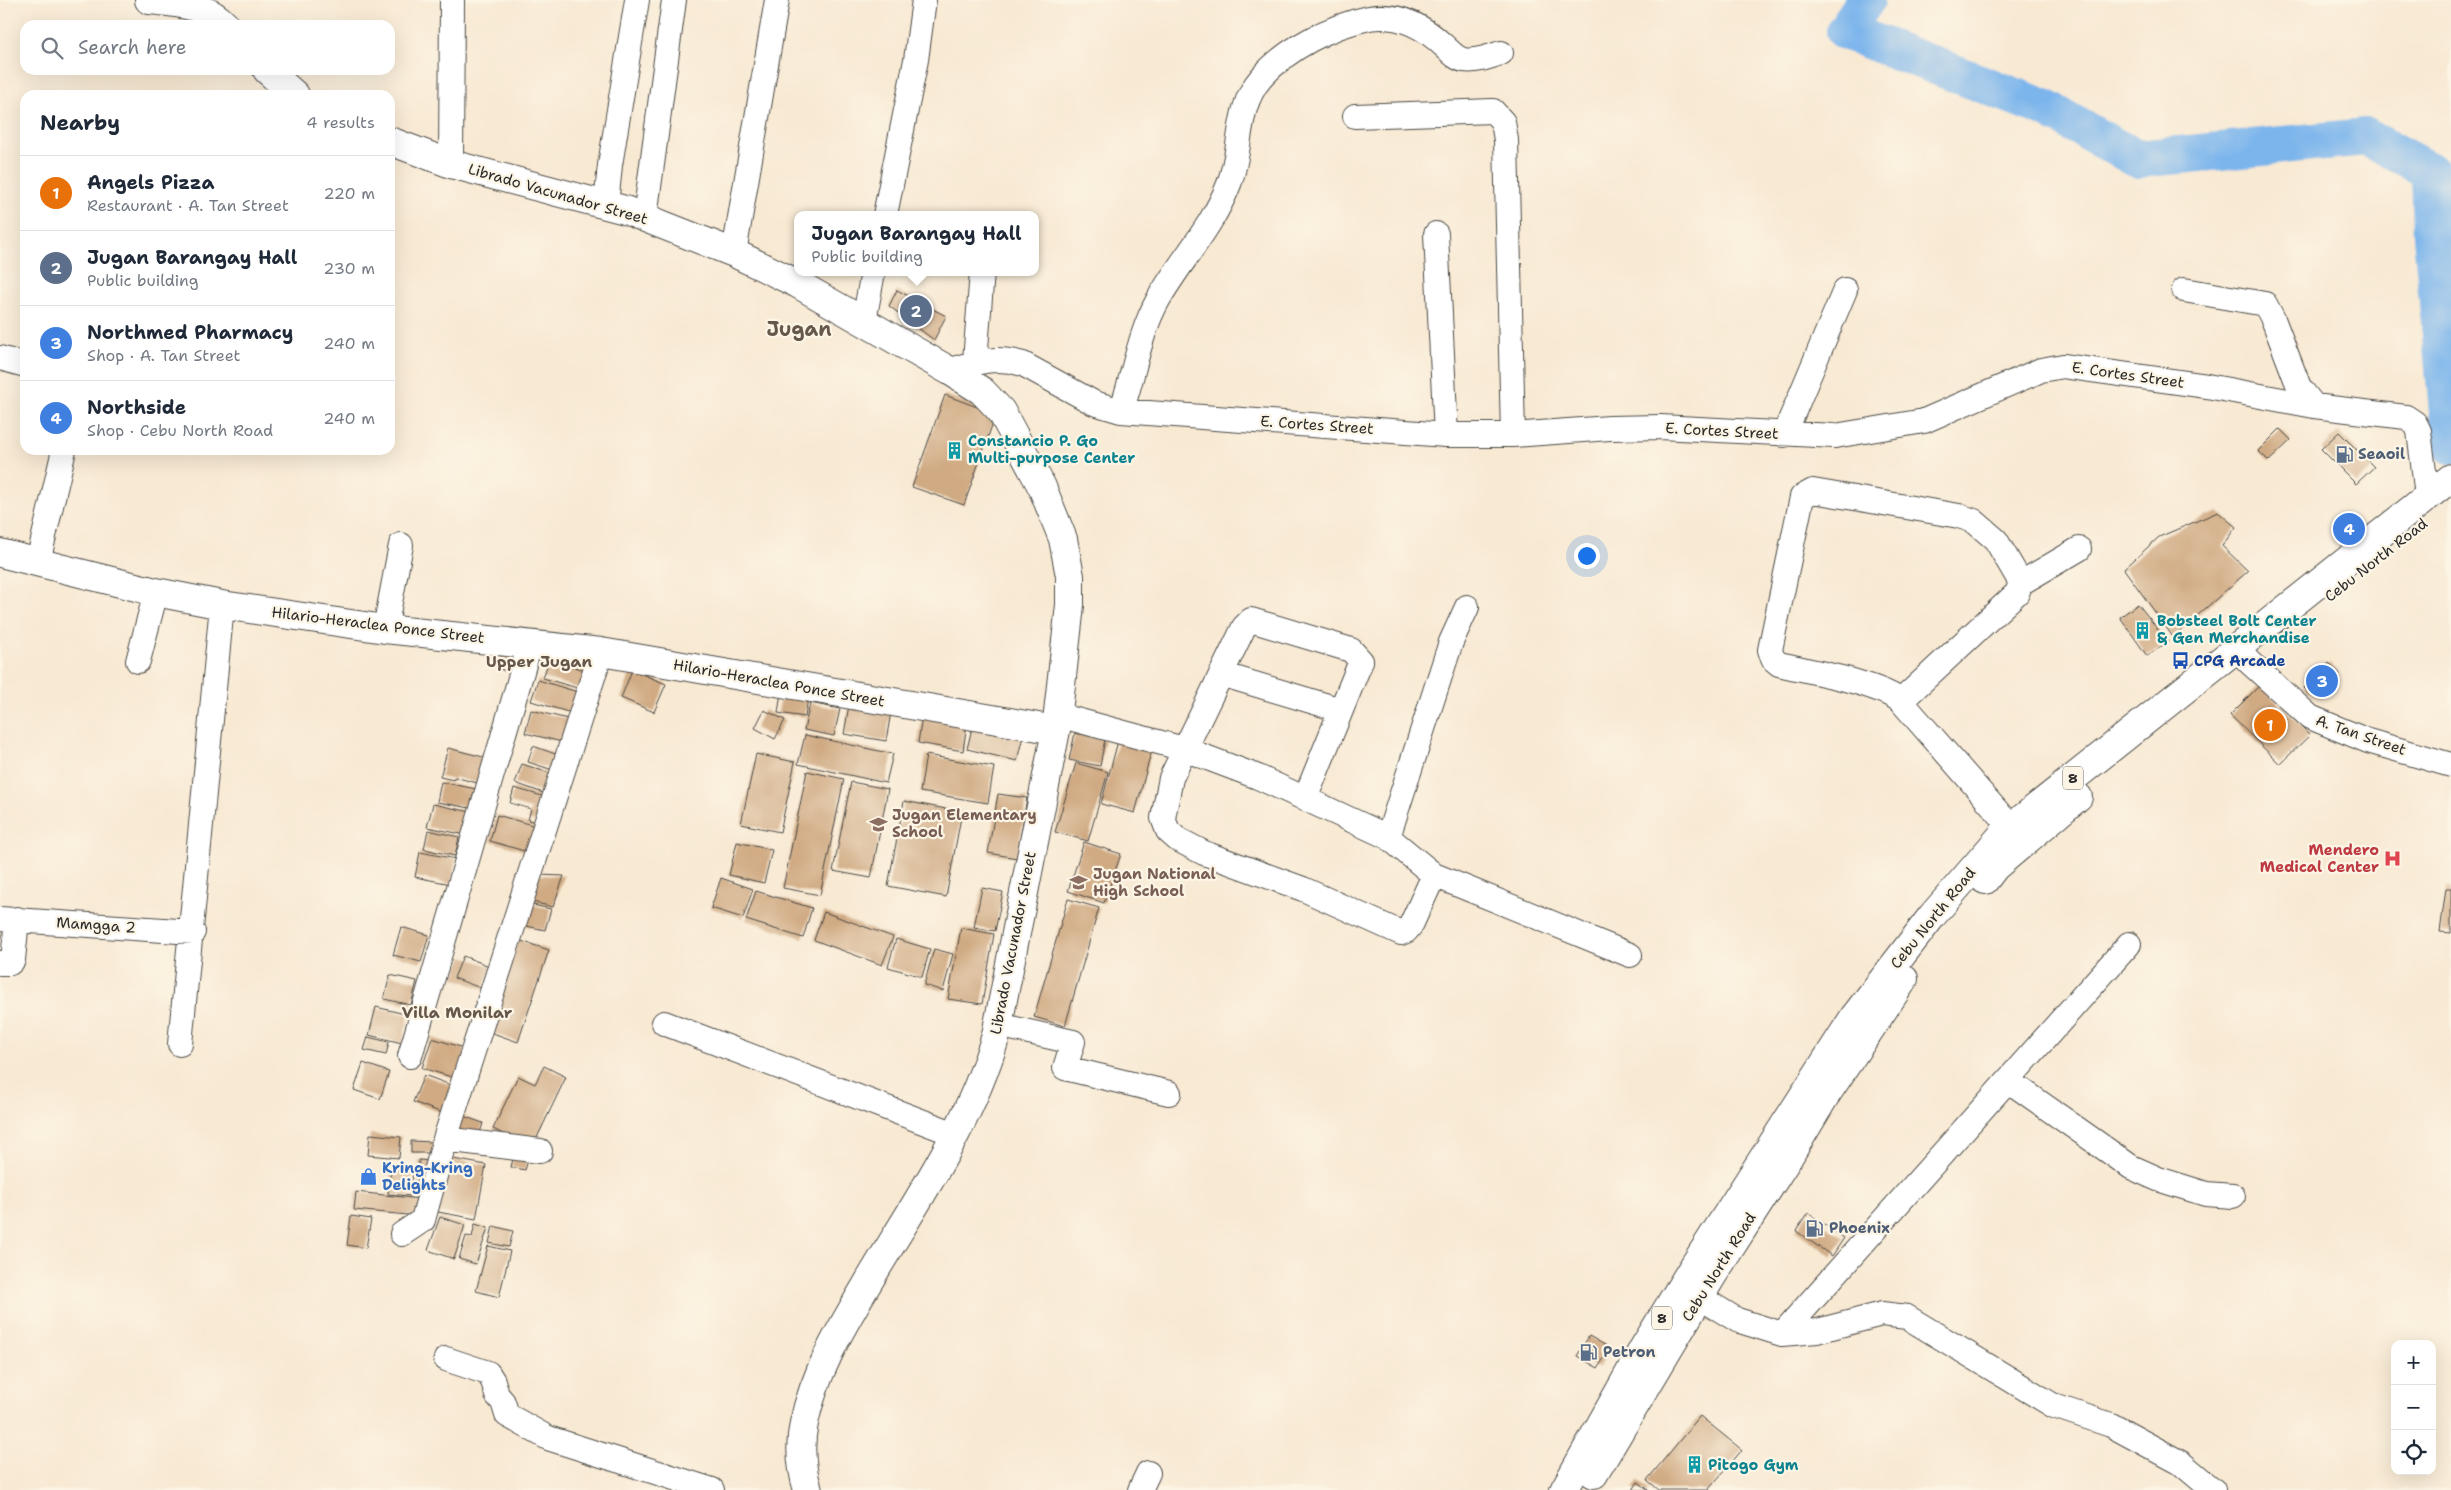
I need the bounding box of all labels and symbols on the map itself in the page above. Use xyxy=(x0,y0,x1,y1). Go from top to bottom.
street label: Librado Vacunador Street xyxy=(466,159,650,229)
pin: 2 xyxy=(900,292,932,330)
district label: Jugan xyxy=(766,316,832,342)
street label: E. Cortes Street xyxy=(2070,357,2186,393)
street label: E. Cortes Street xyxy=(1260,411,1374,439)
street label: E. Cortes Street xyxy=(1665,418,1779,444)
place label: Constancio P. Go Multi-purpose Center xyxy=(968,431,1135,468)
building icon: Constancio P. Go Multi-purpose Center xyxy=(944,440,964,460)
fuel station icon: Seaoil xyxy=(2334,444,2354,464)
place label: Seaoil xyxy=(2358,444,2405,464)
pin: 4 xyxy=(2333,510,2365,548)
street label: Cebu North Road xyxy=(2321,513,2432,606)
your location xyxy=(1574,543,1600,569)
street label: Hilario-Heraclea Ponce Street xyxy=(270,602,486,648)
place label: Bobsteel Bolt Center & Gen Merchandise xyxy=(2157,611,2317,648)
building icon: Bobsteel Bolt Center & Gen Merchandise xyxy=(2133,620,2153,640)
district label: Upper Jugan xyxy=(486,651,593,672)
bus stop icon: CPG Arcade xyxy=(2170,651,2190,671)
place label: CPG Arcade xyxy=(2194,651,2285,671)
street label: Hilario-Heraclea Ponce Street xyxy=(672,655,886,711)
pin: 3 xyxy=(2306,662,2338,700)
pin: 1 xyxy=(2254,706,2286,744)
street label: A. Tan Street xyxy=(2313,710,2409,760)
road number: 8 xyxy=(2063,766,2083,790)
place label: Jugan Elementary School xyxy=(892,805,1037,842)
school or university icon: Jugan Elementary School xyxy=(868,814,888,834)
place label: Mendero Medical Center xyxy=(2260,840,2379,877)
hospital icon: Mendero Medical Center xyxy=(2383,849,2403,869)
street label: Librado Vacunador Street xyxy=(985,850,1041,1036)
street label: Cebu North Road xyxy=(1886,863,1980,973)
place label: Jugan National High School xyxy=(1093,864,1216,901)
school or university icon: Jugan National High School xyxy=(1069,873,1089,893)
street label: Mamgga 2 xyxy=(56,912,136,938)
district label: Villa Monilar xyxy=(402,1002,513,1023)
place label: Kring-Kring Delights xyxy=(382,1158,473,1195)
shop icon: Kring-Kring Delights xyxy=(358,1167,378,1187)
street label: Cebu North Road xyxy=(1677,1208,1761,1325)
fuel station icon: Phoenix xyxy=(1805,1218,1825,1238)
place label: Phoenix xyxy=(1829,1218,1890,1238)
road number: 8 xyxy=(1652,1306,1672,1330)
fuel station icon: Petron xyxy=(1579,1342,1599,1362)
place label: Petron xyxy=(1603,1342,1655,1362)
building icon: Pitogo Gym xyxy=(1684,1455,1704,1475)
place label: Pitogo Gym xyxy=(1708,1455,1799,1475)

